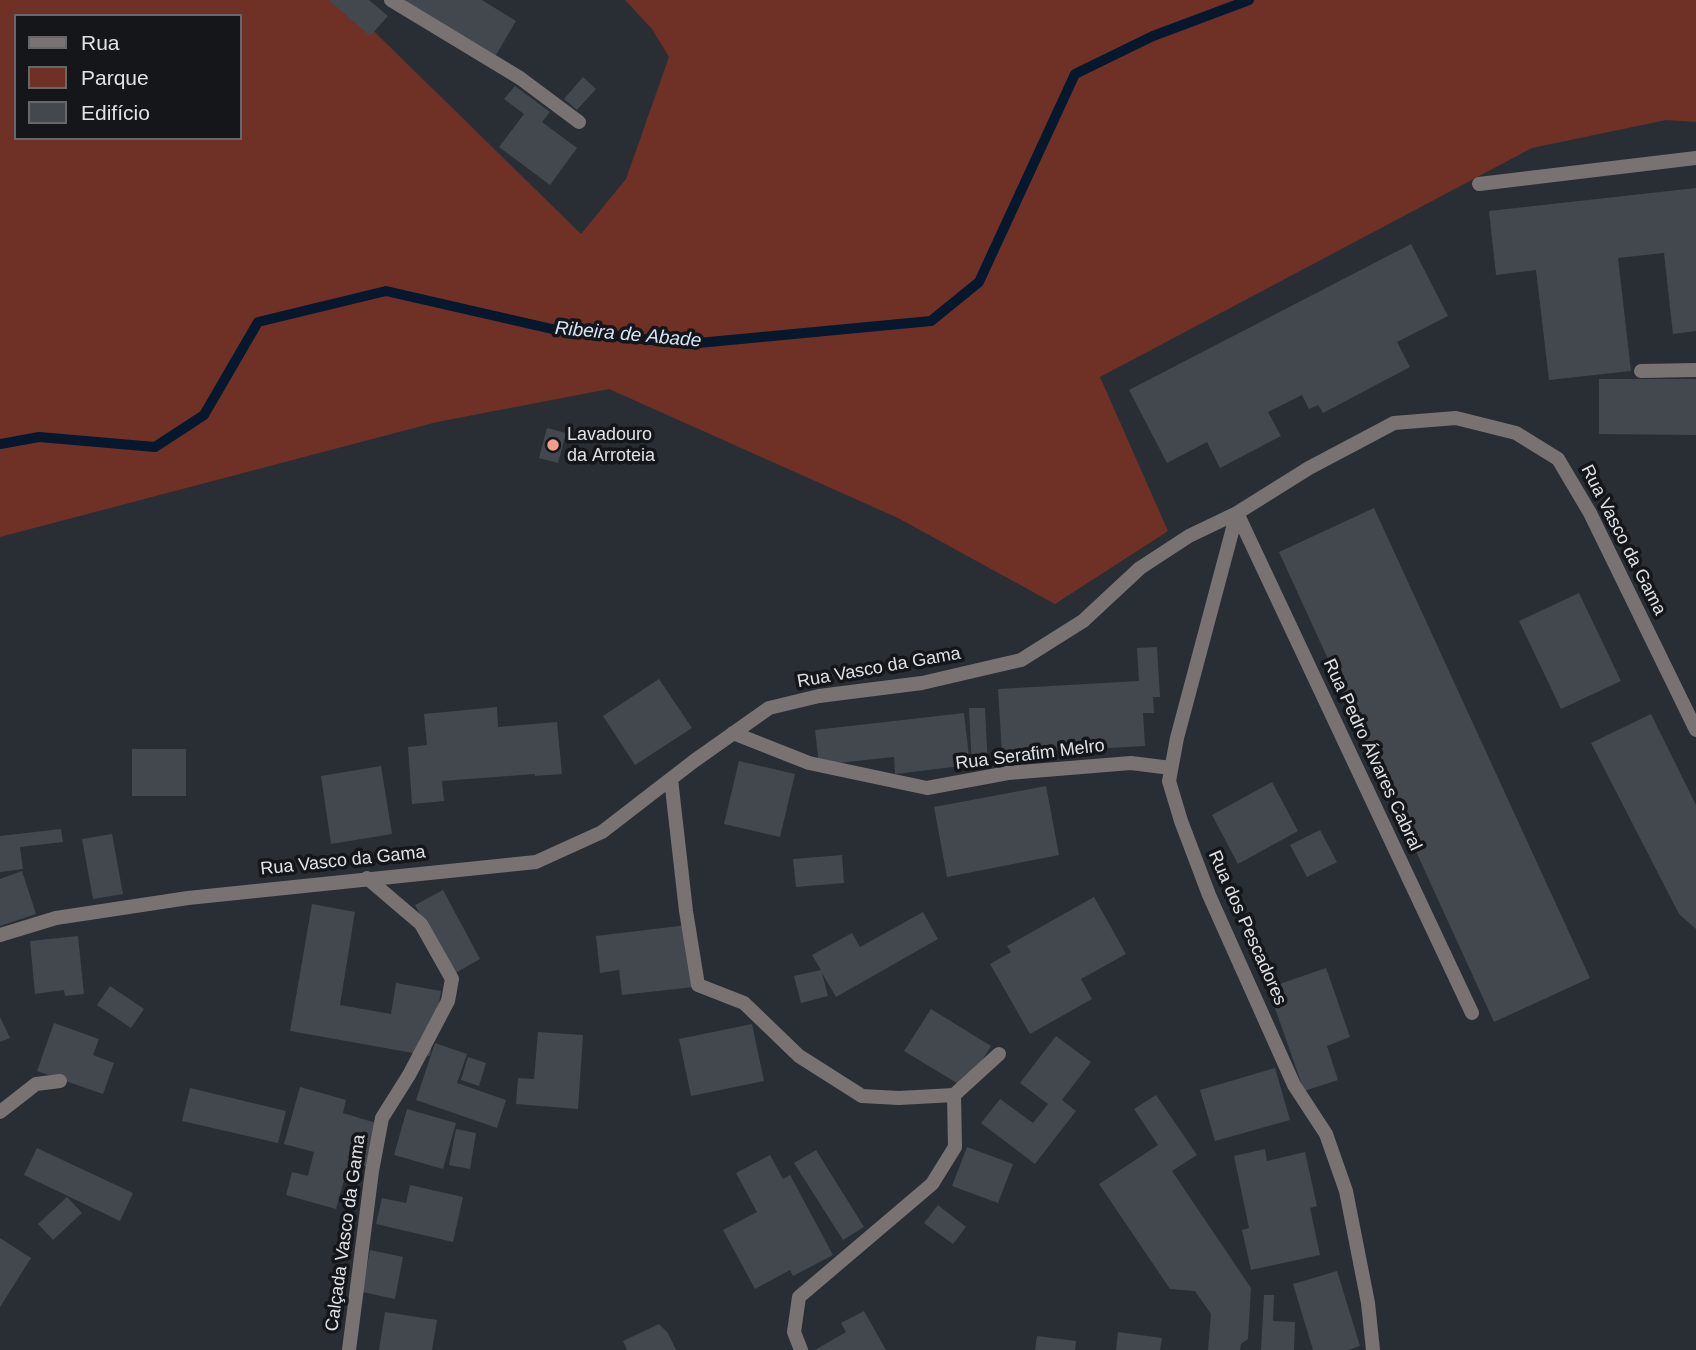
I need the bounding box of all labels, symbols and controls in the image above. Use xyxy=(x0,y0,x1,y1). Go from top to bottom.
legend xyxy=(14,14,242,140)
text: Rua xyxy=(81,31,120,54)
text: Parque xyxy=(81,66,149,89)
text: Edifício xyxy=(81,101,150,124)
water label: Ribeira de Abade xyxy=(554,317,702,353)
place label: Lavadouro da Arroteia xyxy=(567,424,655,466)
marker: Lavadouro da Arroteia xyxy=(545,437,561,453)
street label: Rua Vasco da Gama xyxy=(1576,461,1670,619)
street label: Rua Vasco da Gama xyxy=(796,643,962,693)
street label: Rua Pedro Álvares Cabral xyxy=(1318,656,1426,854)
street label: Rua Serafim Melro xyxy=(954,735,1106,775)
street label: Rua Vasco da Gama xyxy=(259,842,427,880)
street label: Rua dos Pescadores xyxy=(1203,847,1291,1009)
street label: Calçada Vasco da Gama xyxy=(321,1133,371,1333)

